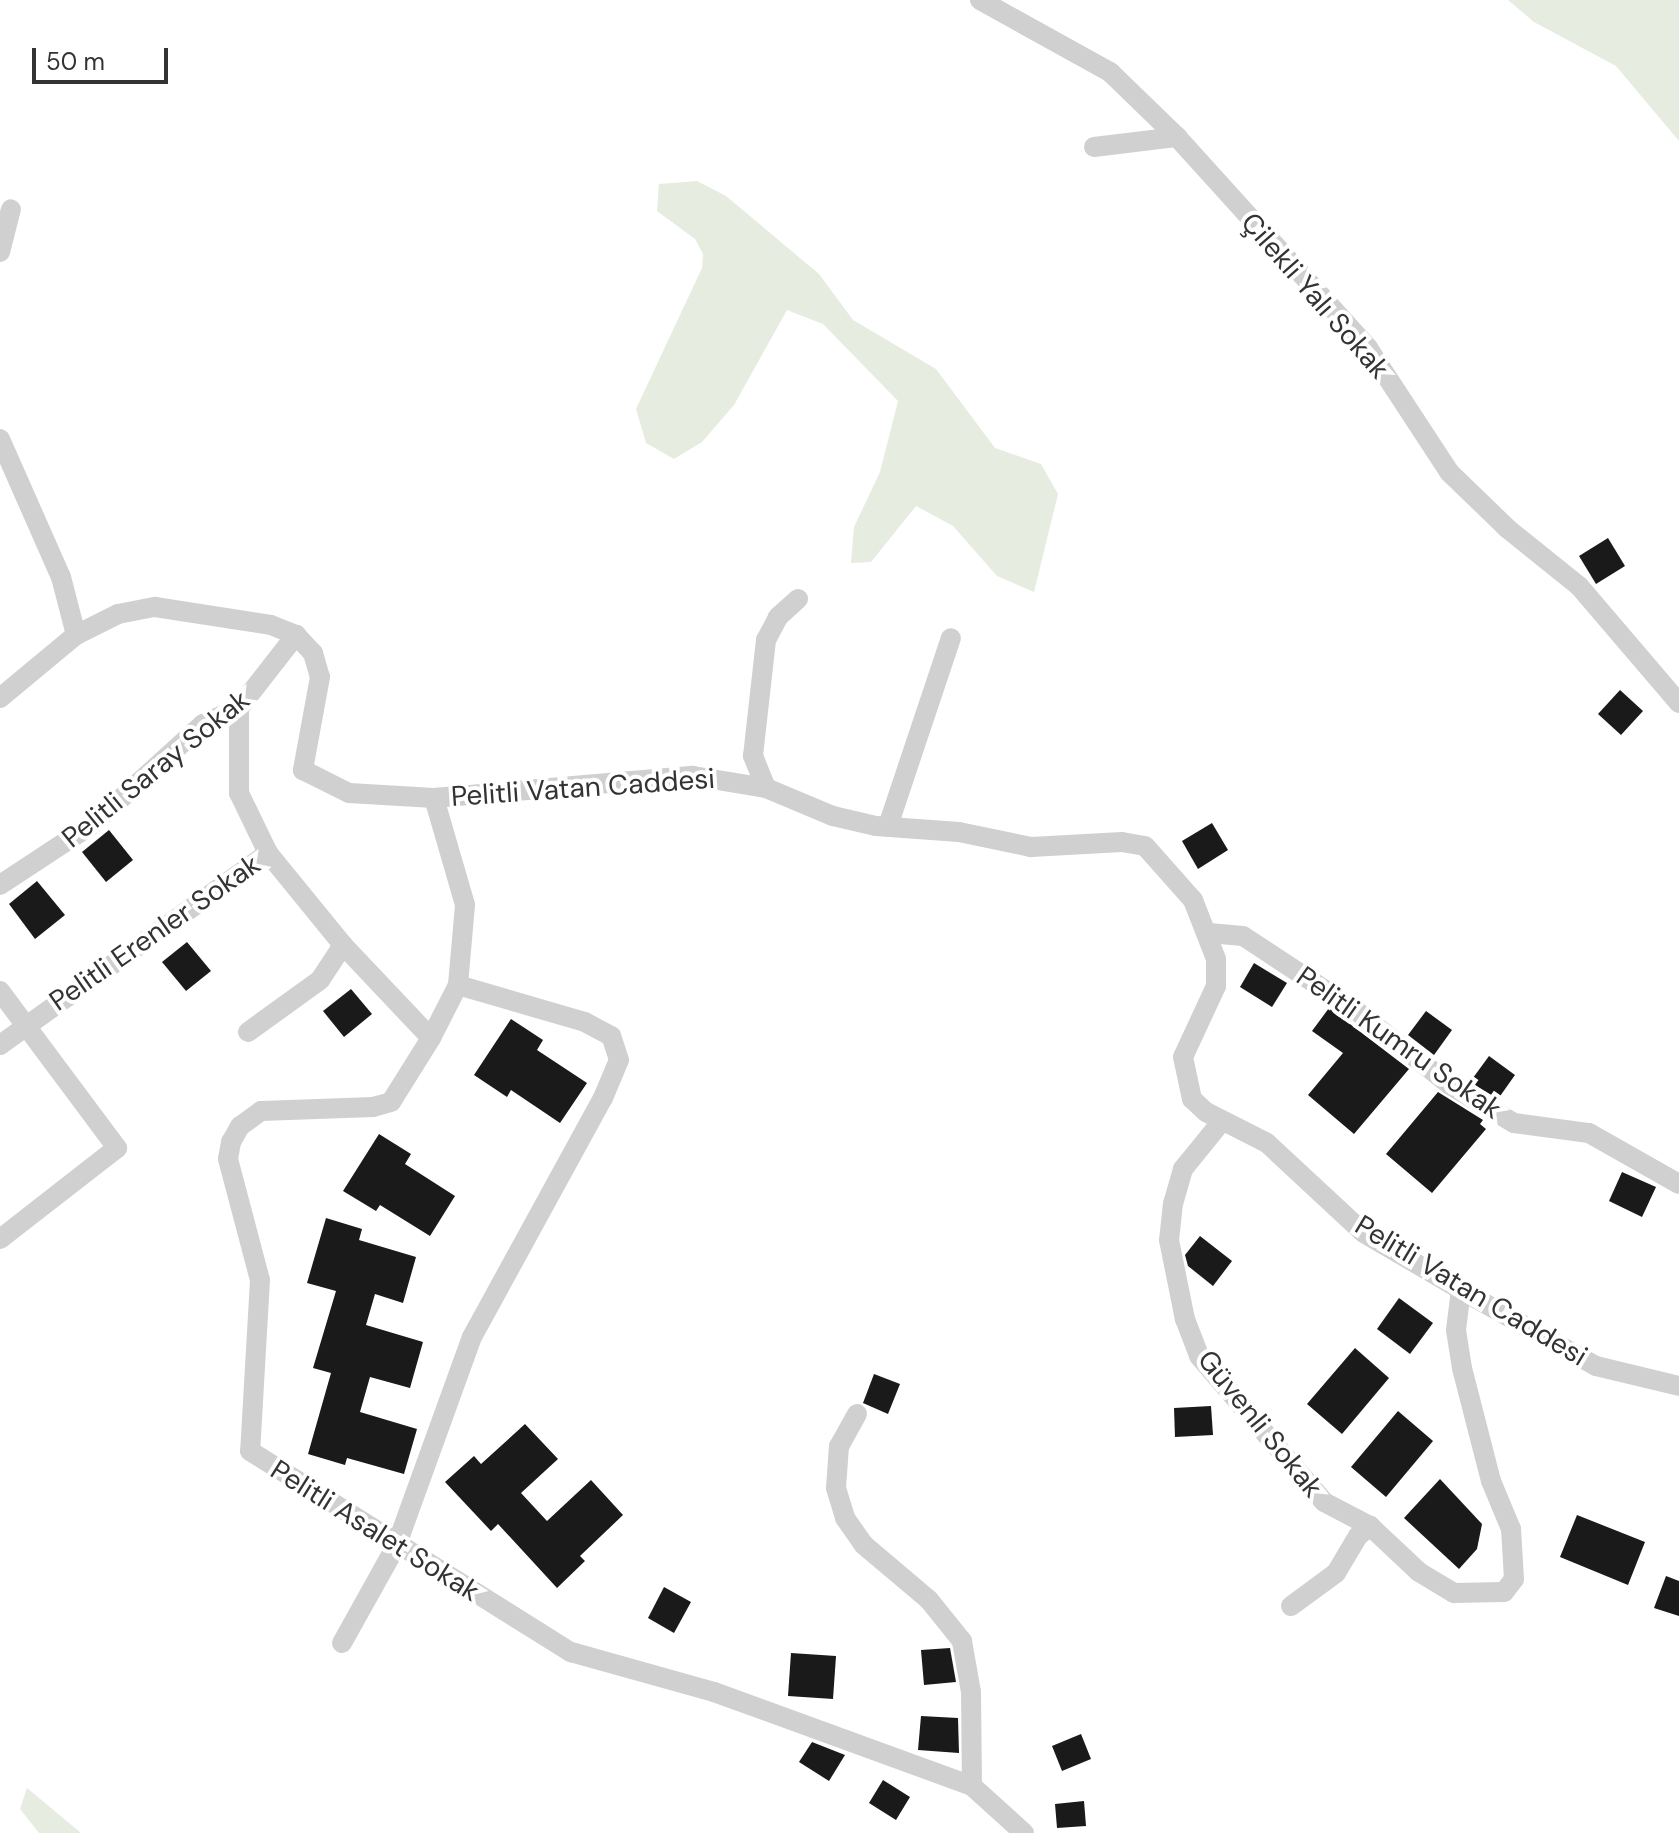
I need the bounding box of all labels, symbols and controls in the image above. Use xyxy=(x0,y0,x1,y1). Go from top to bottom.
scale bar xyxy=(36,32,172,82)
text: 50 m xyxy=(46,46,105,77)
street label: Çilekli Yalı Sokak xyxy=(1234,206,1396,386)
street label: Pelitli Saray Sokak xyxy=(55,683,257,855)
street label: Pelitli Vatan Caddesi xyxy=(450,762,716,814)
street label: Pelitli Erenler Sokak xyxy=(43,848,267,1018)
street label: Pelitli Kumru Sokak xyxy=(1290,960,1508,1126)
street label: Pelitli Vatan Caddesi xyxy=(1349,1208,1593,1374)
street label: Güvenli Sokak xyxy=(1190,1344,1330,1504)
street label: Pelitli Asalet Sokak xyxy=(264,1453,486,1609)

